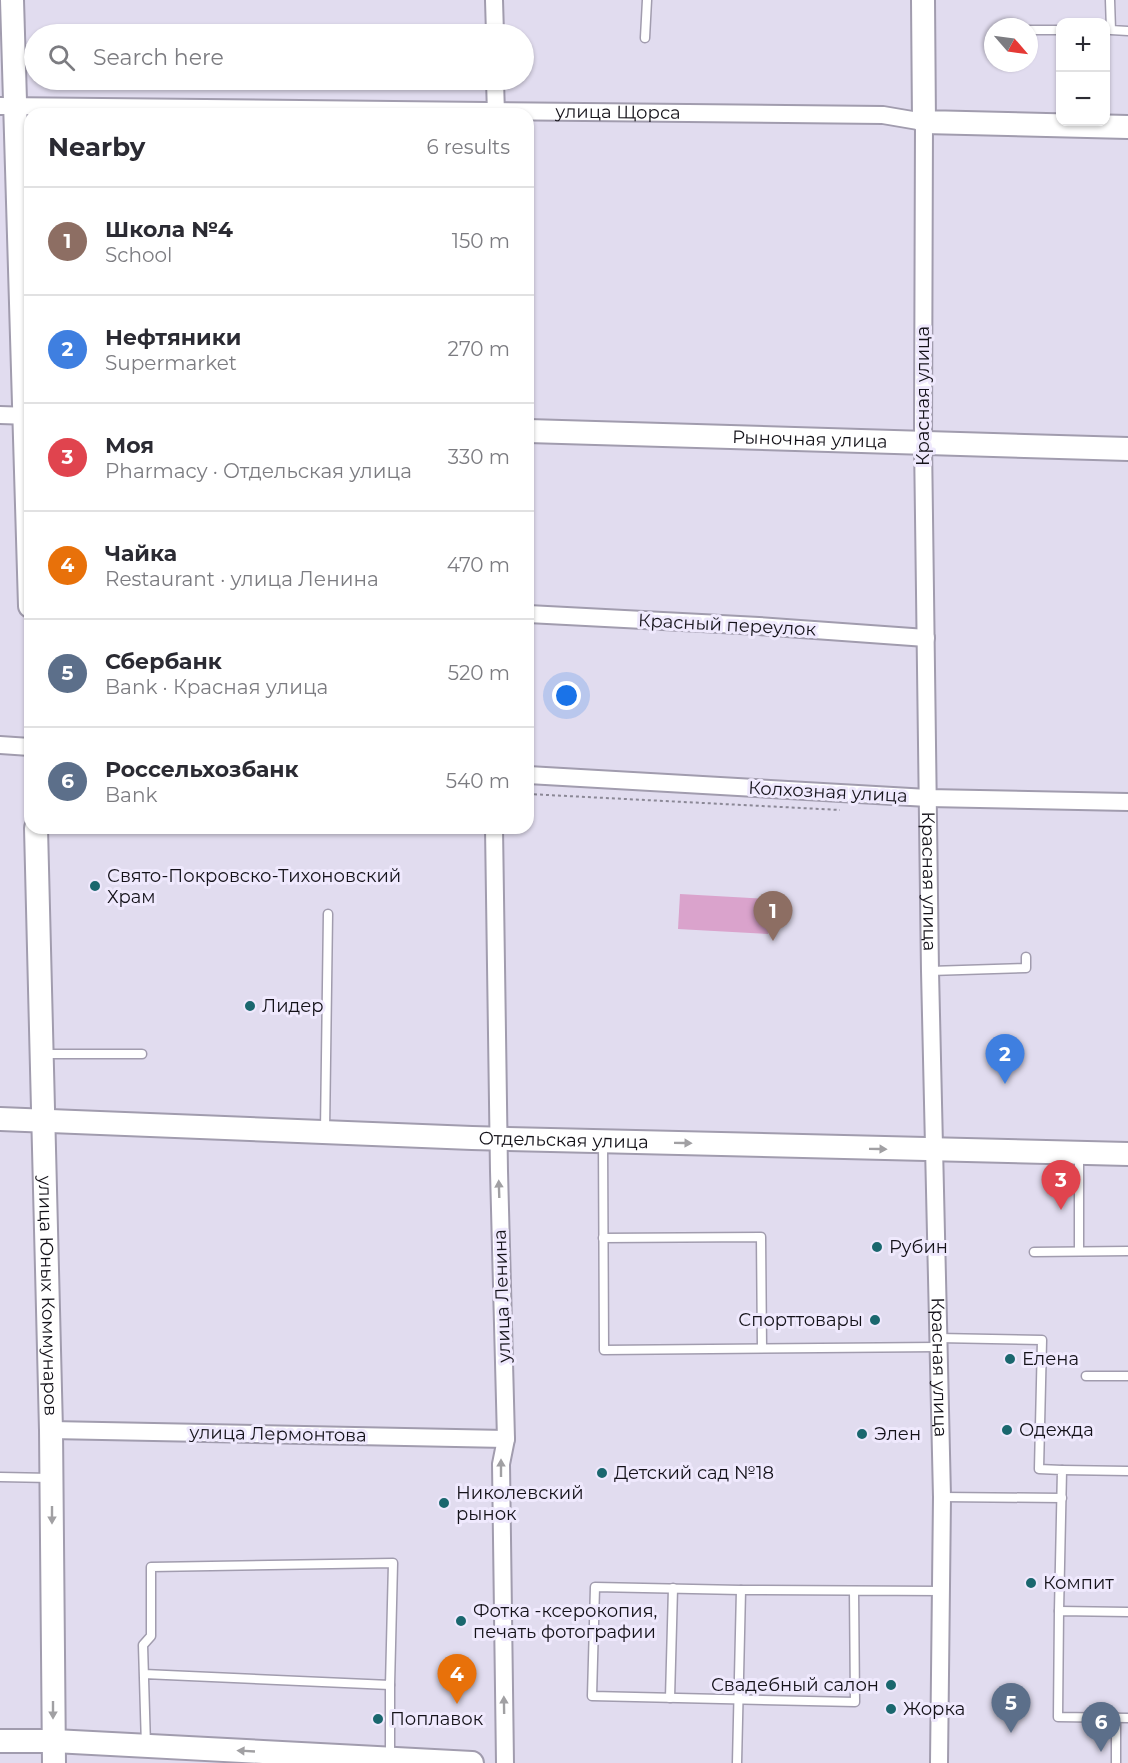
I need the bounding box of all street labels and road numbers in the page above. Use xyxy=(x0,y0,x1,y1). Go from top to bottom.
street label: улица Щорса xyxy=(554,101,681,124)
street label: Красная улица xyxy=(912,326,934,466)
street label: Рыночная улица xyxy=(732,426,888,453)
street label: Красный переулок xyxy=(637,609,817,641)
street label: Колхозная улица xyxy=(748,777,908,807)
street label: Красная улица xyxy=(917,811,941,951)
street label: Отдельская улица xyxy=(478,1127,649,1153)
street label: улица Юных Коммунаров xyxy=(34,1174,62,1416)
street label: улица Ленина xyxy=(489,1229,515,1364)
street label: Красная улица xyxy=(926,1297,952,1437)
street label: улица Лермонтова xyxy=(188,1421,367,1447)

